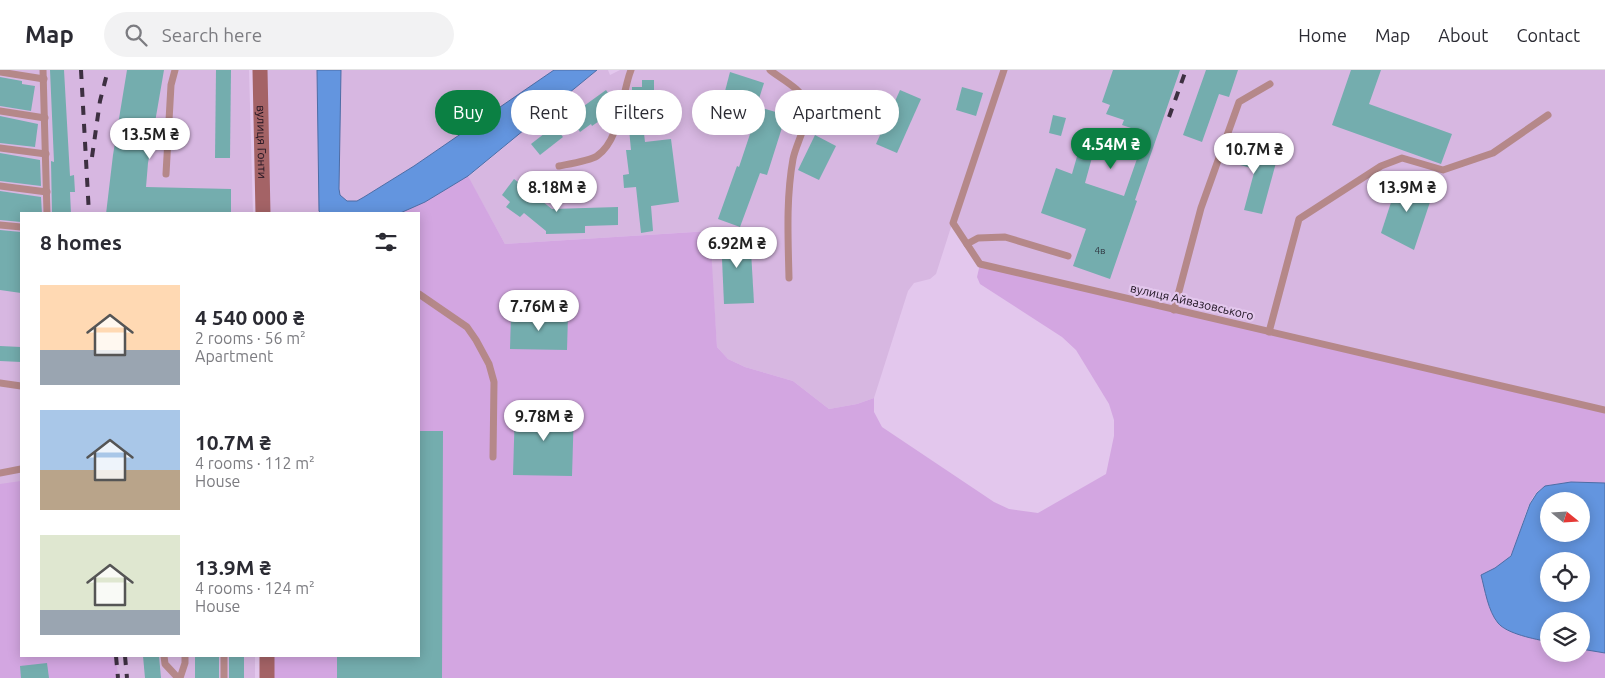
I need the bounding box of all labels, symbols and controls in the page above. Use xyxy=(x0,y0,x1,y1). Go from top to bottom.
search box xyxy=(104,12,454,57)
text: Map xyxy=(25,21,74,48)
icon: search xyxy=(122,21,150,49)
text: Search here xyxy=(162,24,262,46)
text: Home xyxy=(1298,25,1347,45)
text: Map xyxy=(1375,25,1410,45)
text: About xyxy=(1438,25,1488,45)
text: Contact xyxy=(1516,25,1580,45)
chip: Buy xyxy=(435,90,501,135)
chip: Rent xyxy=(511,90,586,135)
chip: Filters xyxy=(596,90,682,135)
chip: New xyxy=(692,90,765,135)
chip: Apartment xyxy=(775,90,899,135)
street label: вулиця Гонти xyxy=(255,105,269,179)
pin: 13.5M ₴ xyxy=(104,118,196,160)
text: 13.5M ₴ xyxy=(121,125,179,143)
pin: 4.54M ₴ xyxy=(1065,128,1157,170)
pin: 10.7M ₴ xyxy=(1208,132,1300,175)
text: 4.54M ₴ xyxy=(1082,135,1140,153)
text: 10.7M ₴ xyxy=(1225,140,1283,158)
pin: 8.18M ₴ xyxy=(511,170,603,213)
pin: 13.9M ₴ xyxy=(1361,170,1453,213)
text: 8.18M ₴ xyxy=(528,178,586,196)
text: 13.9M ₴ xyxy=(1378,178,1436,196)
pin: 6.92M ₴ xyxy=(691,226,783,269)
icon: filters xyxy=(372,228,400,256)
text: 8 homes xyxy=(40,230,122,254)
text: 6.92M ₴ xyxy=(708,234,766,252)
house number: 4в xyxy=(1094,245,1106,256)
street label: вулиця Айвазовського xyxy=(1129,281,1255,322)
pin: 7.76M ₴ xyxy=(493,290,585,332)
text: 7.76M ₴ xyxy=(510,297,568,315)
icon: home xyxy=(80,305,140,365)
text: 4 540 000 ₴ xyxy=(195,305,305,329)
text: 2 rooms · 56 m² xyxy=(195,329,306,347)
text: Apartment xyxy=(195,347,273,365)
pin: 9.78M ₴ xyxy=(498,400,590,442)
text: 9.78M ₴ xyxy=(515,407,573,425)
icon: home xyxy=(80,430,140,490)
text: 10.7M ₴ xyxy=(195,430,271,454)
text: 4 rooms · 112 m² xyxy=(195,454,315,472)
text: House xyxy=(195,472,240,490)
north arrow xyxy=(1540,492,1590,542)
map controls xyxy=(1540,492,1590,662)
button: locate xyxy=(1540,552,1590,602)
icon: home xyxy=(80,555,140,615)
text: 13.9M ₴ xyxy=(195,555,271,579)
text: 4 rooms · 124 m² xyxy=(195,579,315,597)
text: House xyxy=(195,597,240,615)
button: layers xyxy=(1540,612,1590,662)

